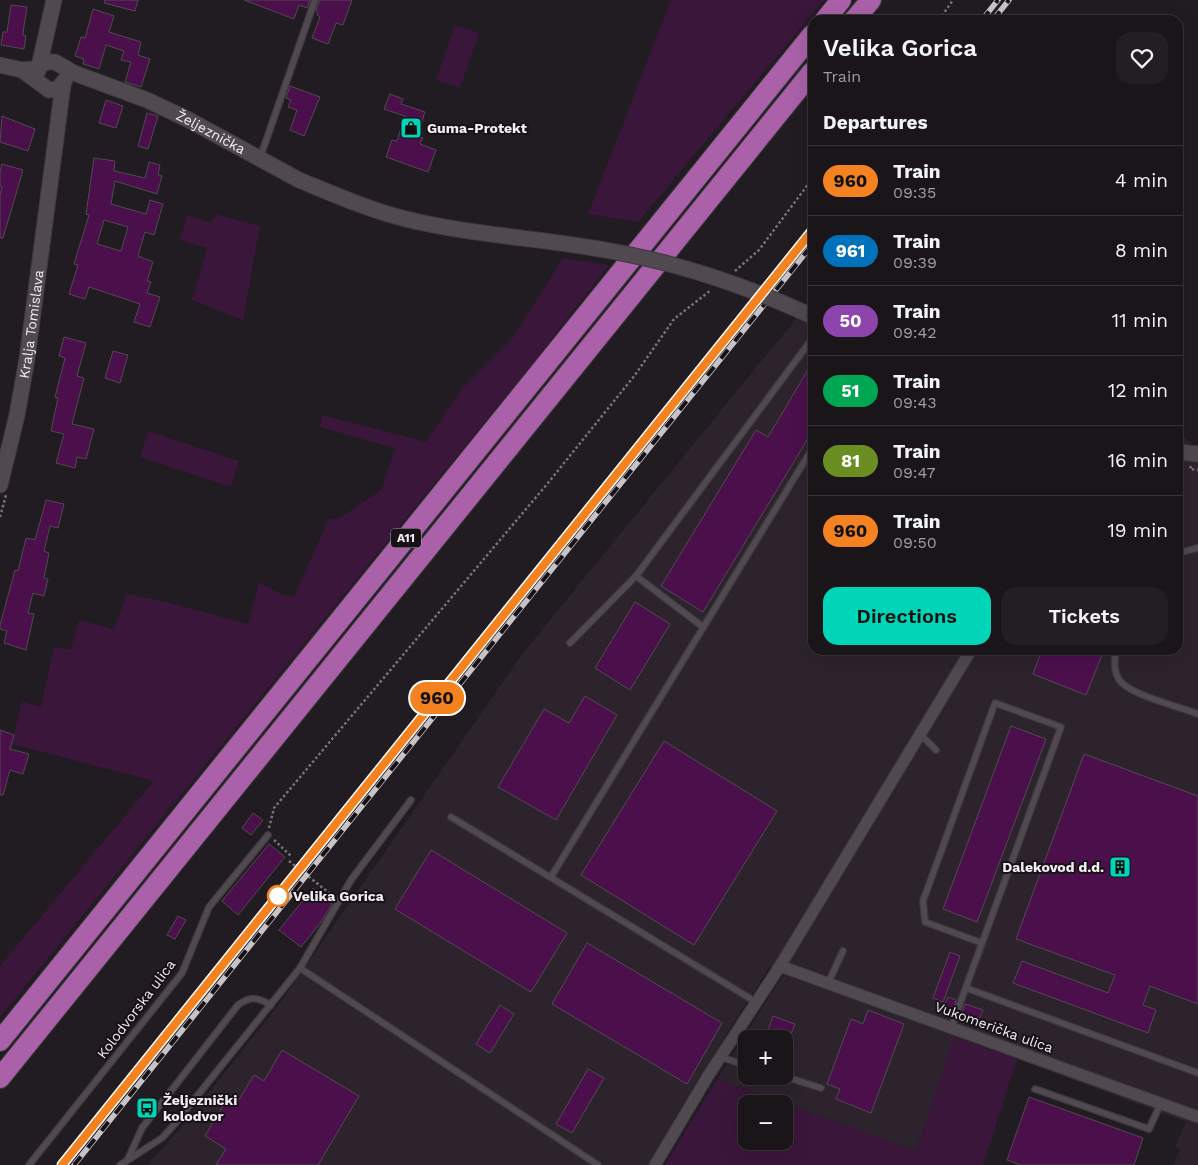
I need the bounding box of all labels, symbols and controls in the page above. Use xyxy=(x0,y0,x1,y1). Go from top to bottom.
button: heart xyxy=(1116,32,1168,84)
text: Velika Gorica xyxy=(823,34,977,62)
text: Train xyxy=(823,67,861,86)
street label: Željeznička xyxy=(174,107,248,157)
text: Departures xyxy=(823,111,928,134)
shop icon: Guma-Protekt xyxy=(399,116,423,140)
place label: Guma-Protekt xyxy=(427,120,527,136)
text: Train xyxy=(893,160,941,183)
text: 4 min xyxy=(1115,169,1168,192)
text: 960 xyxy=(834,170,867,191)
text: 09:35 xyxy=(893,183,936,202)
text: Train xyxy=(893,230,941,253)
text: 8 min xyxy=(1115,239,1168,262)
text: 961 xyxy=(836,240,865,261)
text: 09:39 xyxy=(893,253,937,272)
street label: Kralja Tomislava xyxy=(16,269,47,380)
text: Train xyxy=(893,300,941,323)
text: 11 min xyxy=(1112,309,1168,332)
text: 50 xyxy=(839,310,862,331)
text: 09:42 xyxy=(893,323,937,342)
text: Train xyxy=(893,370,941,393)
text: 12 min xyxy=(1108,379,1168,402)
text: 51 xyxy=(841,380,860,401)
text: 09:43 xyxy=(893,393,937,412)
text: Train xyxy=(893,440,941,463)
text: 16 min xyxy=(1108,449,1168,472)
text: 81 xyxy=(841,450,860,471)
text: 09:47 xyxy=(893,463,936,482)
text: Train xyxy=(893,510,941,533)
text: 19 min xyxy=(1107,519,1168,542)
text: 960 xyxy=(834,520,867,541)
road number: A11 xyxy=(391,528,421,548)
text: 09:50 xyxy=(893,533,937,552)
button: Directions xyxy=(823,587,991,645)
button: Tickets xyxy=(1001,587,1168,645)
line badge: 960 xyxy=(408,682,466,714)
text: 960 xyxy=(420,687,454,708)
building icon: Dalekovod d.d. xyxy=(1108,855,1132,879)
place label: Dalekovod d.d. xyxy=(1002,859,1104,875)
marker: Velika Gorica xyxy=(267,885,289,907)
place label: Velika Gorica xyxy=(293,888,385,904)
street label: Kolodvorska ulica xyxy=(94,956,178,1062)
street label: Vukomerička ulica xyxy=(933,998,1055,1056)
map controls xyxy=(738,1030,793,1150)
button: + xyxy=(738,1030,793,1085)
place label: Željeznički kolodvor xyxy=(163,1092,237,1124)
button: − xyxy=(738,1095,793,1150)
bus stop icon: Željeznički kolodvor xyxy=(135,1096,159,1120)

